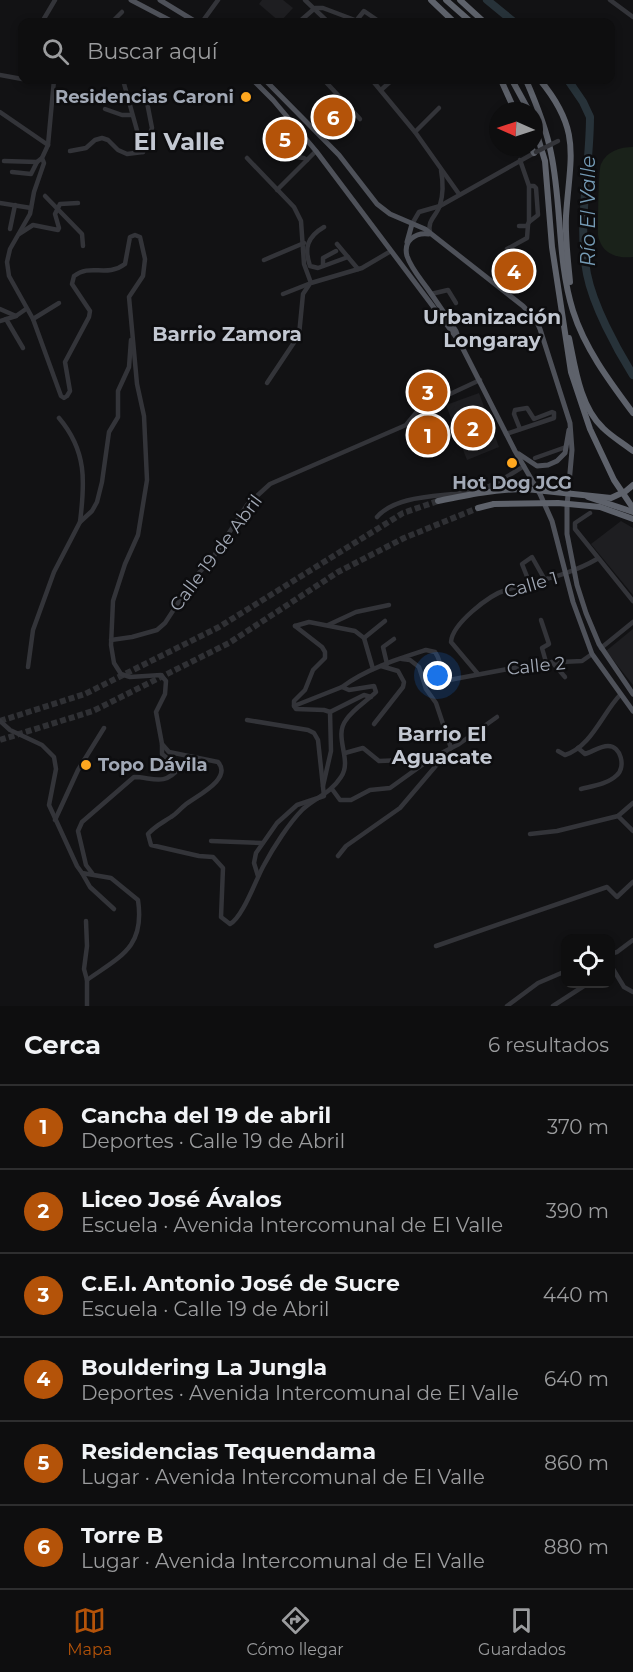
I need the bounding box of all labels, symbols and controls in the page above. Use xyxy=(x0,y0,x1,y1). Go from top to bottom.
search box xyxy=(18,18,615,84)
icon: search xyxy=(39,35,72,68)
text: Buscar aquí xyxy=(87,38,218,65)
place label: Residencias Caroni xyxy=(55,86,234,108)
marker: Residencias Caroni xyxy=(239,90,253,104)
pin: 6 xyxy=(314,94,352,140)
north arrow xyxy=(489,102,543,156)
pin: 5 xyxy=(266,116,304,162)
district label: El Valle xyxy=(133,127,225,156)
water label: Río El Valle xyxy=(576,156,600,266)
pin: 4 xyxy=(494,248,534,294)
district label: Urbanización Longaray xyxy=(423,305,561,352)
district label: Barrio Zamora xyxy=(152,322,302,346)
pin: 3 xyxy=(408,370,448,414)
pin: 2 xyxy=(454,406,492,450)
pin: 1 xyxy=(408,412,448,458)
marker: Hot Dog JCG xyxy=(505,456,519,470)
place label: Hot Dog JCG xyxy=(452,472,572,494)
street label: Calle 19 de Abril xyxy=(165,490,267,616)
street label: Calle 1 xyxy=(502,567,560,603)
street label: Calle 2 xyxy=(506,652,566,680)
your location xyxy=(423,661,452,690)
district label: Barrio El Aguacate xyxy=(391,722,492,769)
place label: Topo Dávila xyxy=(98,754,208,776)
marker: Topo Dávila xyxy=(79,758,93,772)
map controls xyxy=(561,934,615,988)
button: locate xyxy=(561,934,615,988)
text: Cerca xyxy=(24,1029,101,1061)
text: 6 resultados xyxy=(488,1033,609,1057)
text: Cancha del 19 de abril xyxy=(81,1102,331,1129)
text: 1 xyxy=(40,1115,47,1139)
text: 370 m xyxy=(547,1115,609,1139)
text: Deportes · Calle 19 de Abril xyxy=(81,1129,345,1153)
text: Liceo José Ávalos xyxy=(81,1186,282,1213)
text: 2 xyxy=(38,1199,49,1223)
text: 390 m xyxy=(546,1199,609,1223)
text: Escuela · Avenida Intercomunal de El Valle xyxy=(81,1213,503,1237)
text: C.E.I. Antonio José de Sucre xyxy=(81,1270,400,1297)
text: 3 xyxy=(38,1283,49,1307)
text: 440 m xyxy=(543,1283,609,1307)
text: Escuela · Calle 19 de Abril xyxy=(81,1297,329,1321)
text: Bouldering La Jungla xyxy=(81,1354,327,1381)
text: 4 xyxy=(37,1367,50,1391)
text: 640 m xyxy=(544,1367,609,1391)
text: Deportes · Avenida Intercomunal de El Valle xyxy=(81,1381,519,1405)
text: Residencias Tequendama xyxy=(81,1438,376,1465)
text: 5 xyxy=(38,1451,49,1475)
text: 860 m xyxy=(544,1451,609,1475)
text: Lugar · Avenida Intercomunal de El Valle xyxy=(81,1465,485,1489)
text: Torre B xyxy=(81,1522,163,1549)
text: 6 xyxy=(37,1535,50,1559)
text: 880 m xyxy=(544,1535,609,1559)
text: Lugar · Avenida Intercomunal de El Valle xyxy=(81,1549,485,1573)
tab: Mapa xyxy=(67,1604,112,1659)
tab: Cómo llegar xyxy=(246,1604,344,1659)
tab: Guardados xyxy=(478,1604,566,1659)

